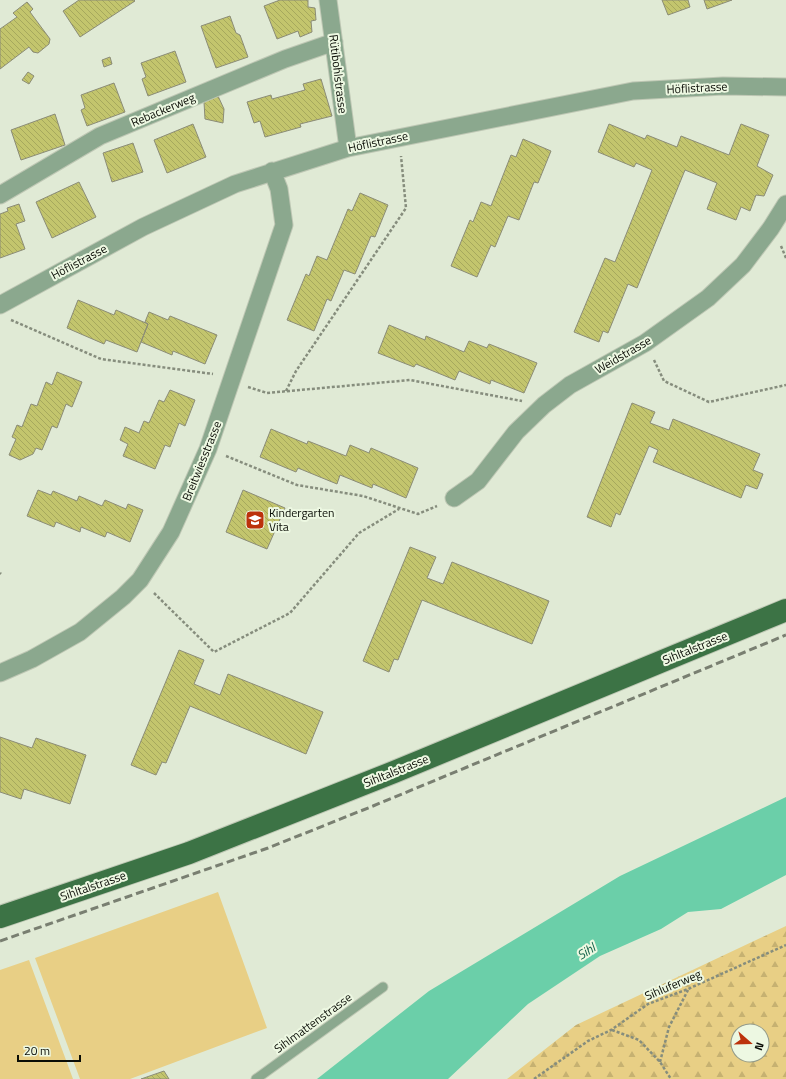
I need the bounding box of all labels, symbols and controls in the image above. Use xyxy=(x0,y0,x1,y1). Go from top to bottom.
street label: Rütibohlstrasse xyxy=(324,33,353,115)
street label: Höflistrasse xyxy=(666,76,728,99)
street label: Rebackerweg xyxy=(128,88,198,132)
street label: Höflistrasse xyxy=(346,126,410,157)
street label: Höflistrasse xyxy=(47,239,110,284)
street label: Weidstrasse xyxy=(591,331,655,378)
street label: Breitwiesstrasse xyxy=(177,418,226,504)
place label: Kindergarten Vita xyxy=(269,503,334,536)
school or university icon: Kindergarten Vita xyxy=(244,509,266,531)
street label: Sihltalstrasse xyxy=(659,626,730,669)
street label: Sihltalstrasse xyxy=(360,749,431,792)
street label: Sihltalstrasse xyxy=(57,865,128,906)
water label: Sihl xyxy=(573,936,601,964)
street label: Sihluferweg xyxy=(641,964,704,1005)
street label: Sihlmattenstrasse xyxy=(270,988,356,1057)
north arrow xyxy=(730,1023,770,1063)
scale bar xyxy=(18,1037,80,1063)
text: N xyxy=(751,1040,768,1053)
text: 20 m xyxy=(24,1041,50,1060)

